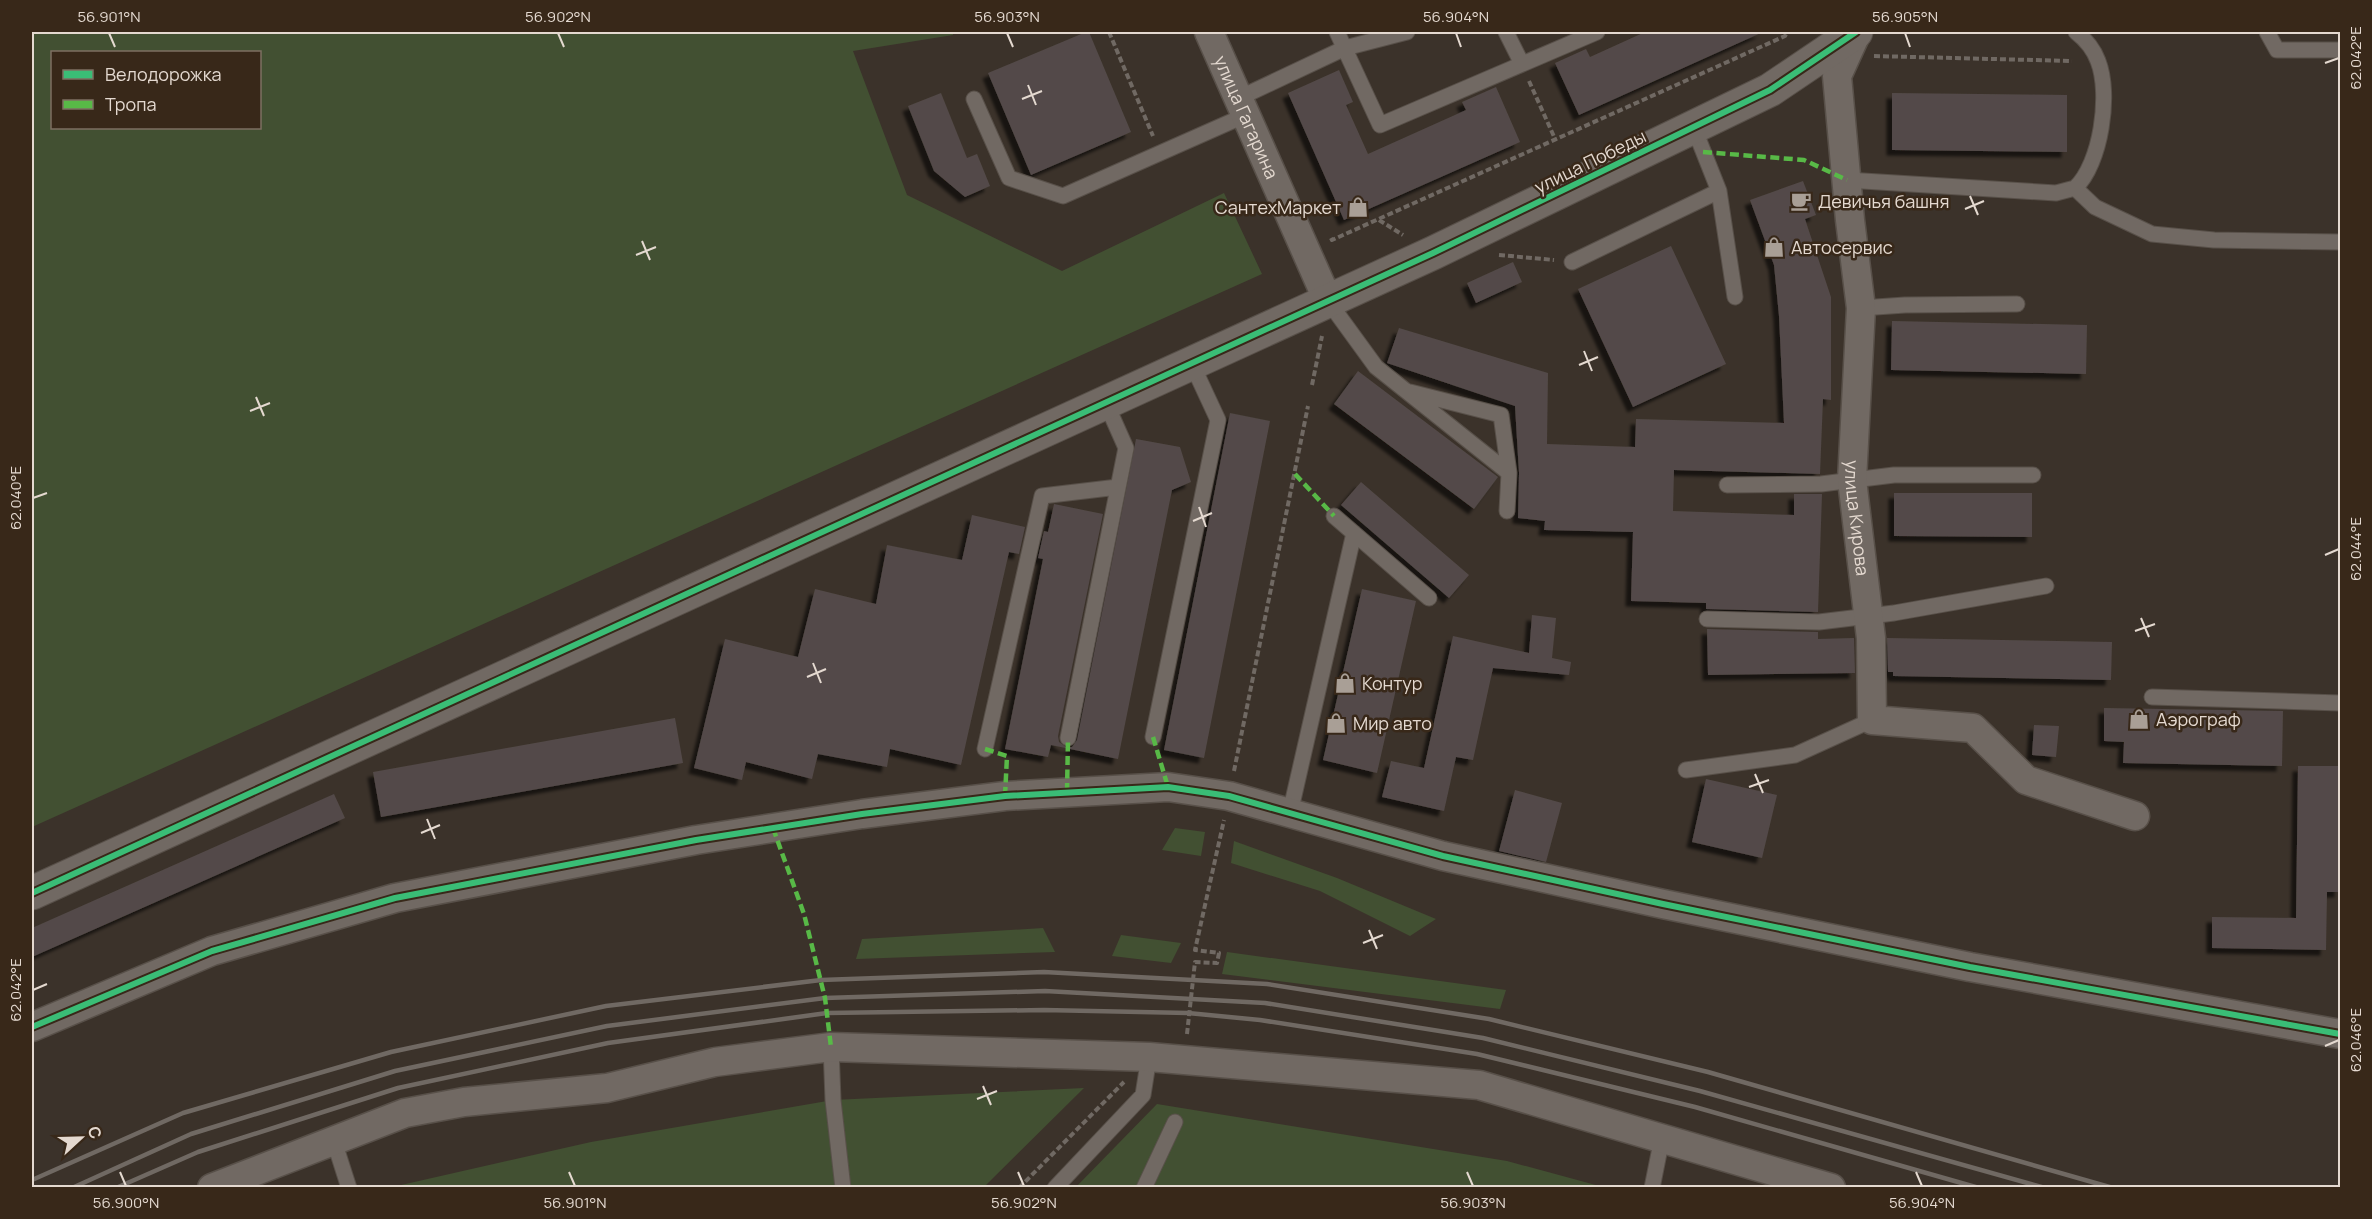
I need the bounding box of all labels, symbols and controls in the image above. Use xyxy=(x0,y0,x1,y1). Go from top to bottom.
text: 56.901°N xyxy=(77,6,141,27)
text: 56.902°N xyxy=(525,6,591,27)
text: 56.903°N xyxy=(974,6,1040,27)
text: 56.904°N xyxy=(1423,6,1489,27)
text: 56.905°N xyxy=(1872,6,1938,27)
text: 62.042°E xyxy=(2345,26,2366,90)
legend xyxy=(51,51,261,129)
street label: улица Гагарина xyxy=(1209,52,1284,182)
text: Велодорожка xyxy=(105,62,222,86)
text: Тропа xyxy=(105,92,156,116)
street label: улица Победы xyxy=(1530,124,1650,198)
cafe icon: Девичья башня xyxy=(1789,189,1813,213)
place label: Девичья башня xyxy=(1818,189,1949,213)
place label: СантехМаркет xyxy=(1215,195,1341,219)
shop icon: СантехМаркет xyxy=(1346,195,1370,219)
shop icon: Автосервис xyxy=(1762,235,1786,259)
place label: Автосервис xyxy=(1791,235,1893,259)
street label: улица Кирова xyxy=(1840,459,1875,577)
text: 62.040°E xyxy=(5,466,26,530)
text: 62.044°E xyxy=(2345,517,2366,581)
shop icon: Контур xyxy=(1333,671,1357,695)
place label: Контур xyxy=(1362,671,1422,695)
shop icon: Аэрограф xyxy=(2127,707,2151,731)
place label: Аэрограф xyxy=(2156,707,2241,731)
shop icon: Мир авто xyxy=(1324,711,1348,735)
place label: Мир авто xyxy=(1353,711,1432,735)
text: 62.042°E xyxy=(5,958,26,1022)
text: 62.046°E xyxy=(2345,1008,2366,1072)
north arrow xyxy=(51,1108,111,1168)
text: С xyxy=(82,1123,107,1142)
text: 56.900°N xyxy=(93,1192,159,1213)
text: 56.901°N xyxy=(543,1192,607,1213)
text: 56.902°N xyxy=(991,1192,1057,1213)
text: 56.903°N xyxy=(1440,1192,1506,1213)
text: 56.904°N xyxy=(1889,1192,1955,1213)

